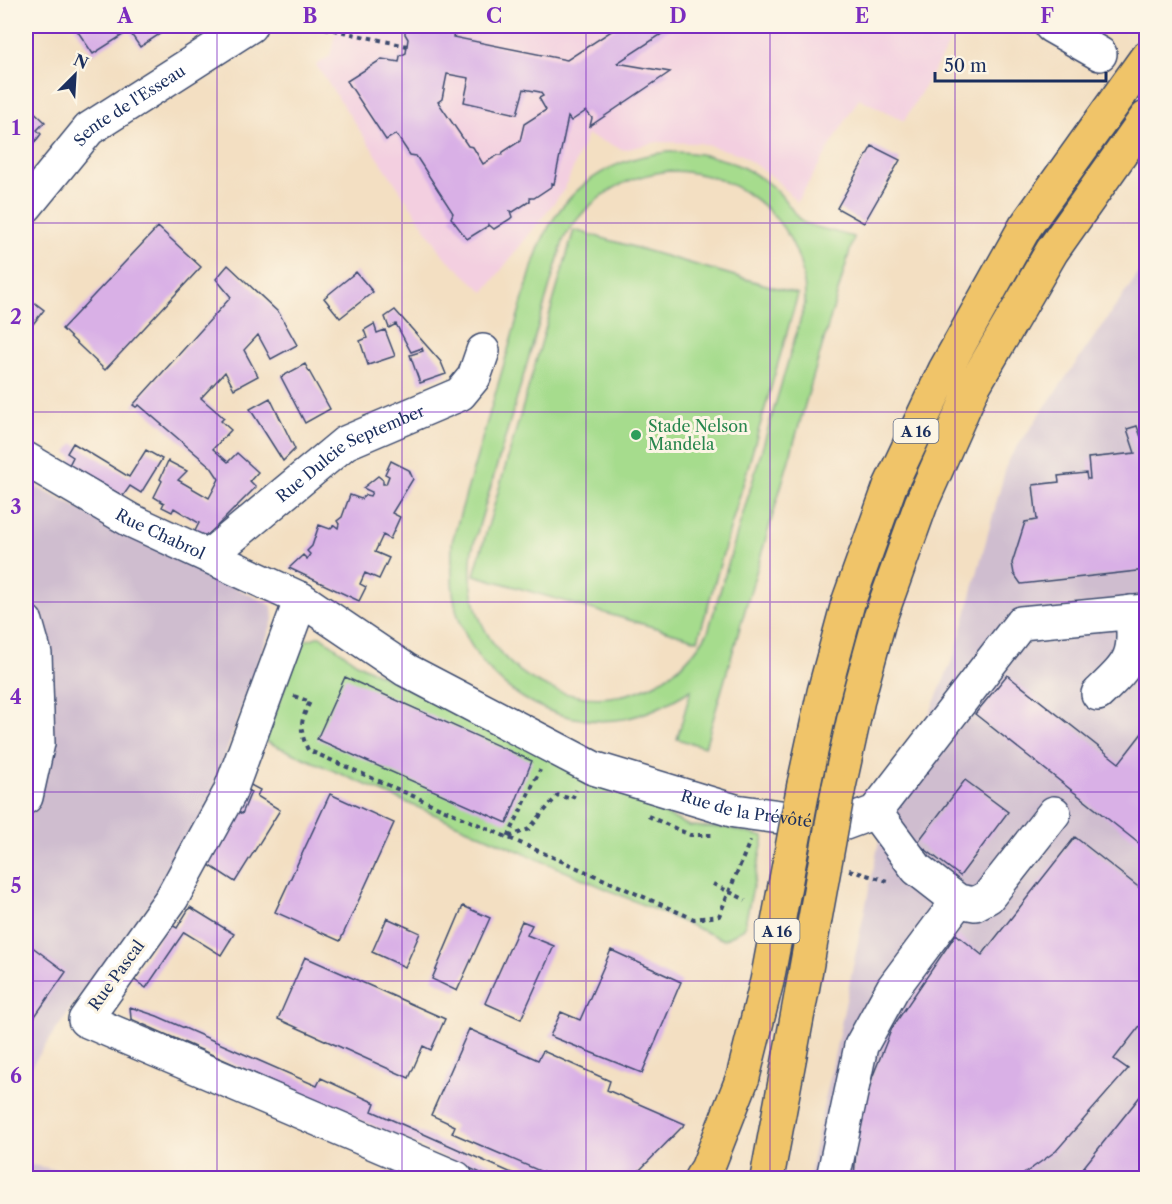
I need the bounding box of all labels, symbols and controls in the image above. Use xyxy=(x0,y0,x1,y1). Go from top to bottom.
text: A xyxy=(116,4,133,28)
text: B xyxy=(303,4,318,28)
text: C xyxy=(486,4,502,28)
text: D xyxy=(669,4,687,28)
text: E xyxy=(855,4,869,28)
text: F xyxy=(1040,4,1054,28)
north arrow xyxy=(45,45,105,105)
scale bar xyxy=(935,45,1106,83)
text: N xyxy=(71,49,92,73)
text: 50 m xyxy=(944,55,987,77)
street label: Sente de l'Esseau xyxy=(69,60,189,150)
text: 1 xyxy=(12,116,21,140)
text: 2 xyxy=(10,305,22,329)
street label: Rue Dulcie September xyxy=(272,400,428,506)
place label: Stade Nelson Mandela xyxy=(648,416,748,454)
road number: A 16 xyxy=(894,419,938,443)
marker: Stade Nelson Mandela xyxy=(629,428,643,442)
text: 3 xyxy=(10,495,22,519)
street label: Rue Chabrol xyxy=(112,504,209,563)
text: 4 xyxy=(10,685,22,709)
street label: Rue de la Prévôté xyxy=(679,785,813,831)
text: 5 xyxy=(10,874,22,898)
road number: A 16 xyxy=(754,919,800,943)
street label: Rue Pascal xyxy=(84,936,148,1014)
text: 6 xyxy=(10,1064,22,1088)

